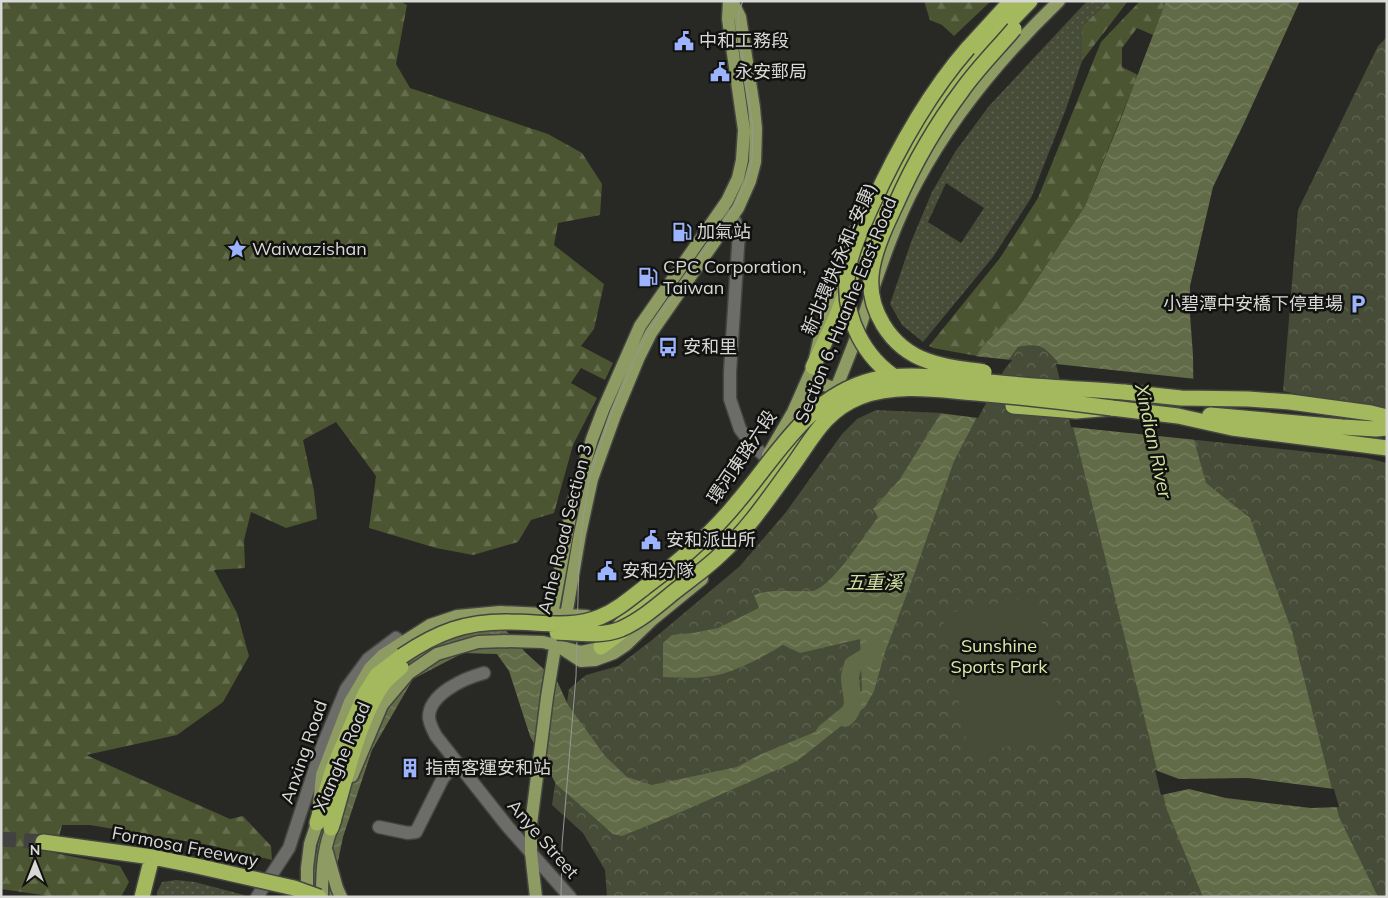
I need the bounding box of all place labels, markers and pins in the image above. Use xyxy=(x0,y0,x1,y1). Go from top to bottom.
place label: 中和工務段 xyxy=(699,29,789,52)
public building icon: 中和工務段 xyxy=(673,30,695,52)
place label: 永安郵局 xyxy=(735,60,807,83)
public building icon: 永安郵局 xyxy=(709,61,731,83)
place label: 加氣站 xyxy=(697,220,751,243)
fuel station icon: 加氣站 xyxy=(671,221,693,243)
place label: Waiwazishan xyxy=(252,237,367,260)
place icon: Waiwazishan xyxy=(226,238,248,260)
place label: CPC Corporation, Taiwan xyxy=(663,255,806,299)
fuel station icon: CPC Corporation, Taiwan xyxy=(637,266,659,288)
place label: 小碧潭中安橋下停車場 xyxy=(1163,292,1343,315)
parking icon: 小碧潭中安橋下停車場 xyxy=(1347,293,1369,315)
place label: 安和里 xyxy=(683,335,737,358)
bus stop icon: 安和里 xyxy=(657,336,679,358)
place label: 安和派出所 xyxy=(666,528,756,551)
public building icon: 安和派出所 xyxy=(640,529,662,551)
place label: 安和分隊 xyxy=(622,559,694,582)
public building icon: 安和分隊 xyxy=(596,560,618,582)
place label: 指南客運安和站 xyxy=(425,756,551,779)
building icon: 指南客運安和站 xyxy=(399,757,421,779)

